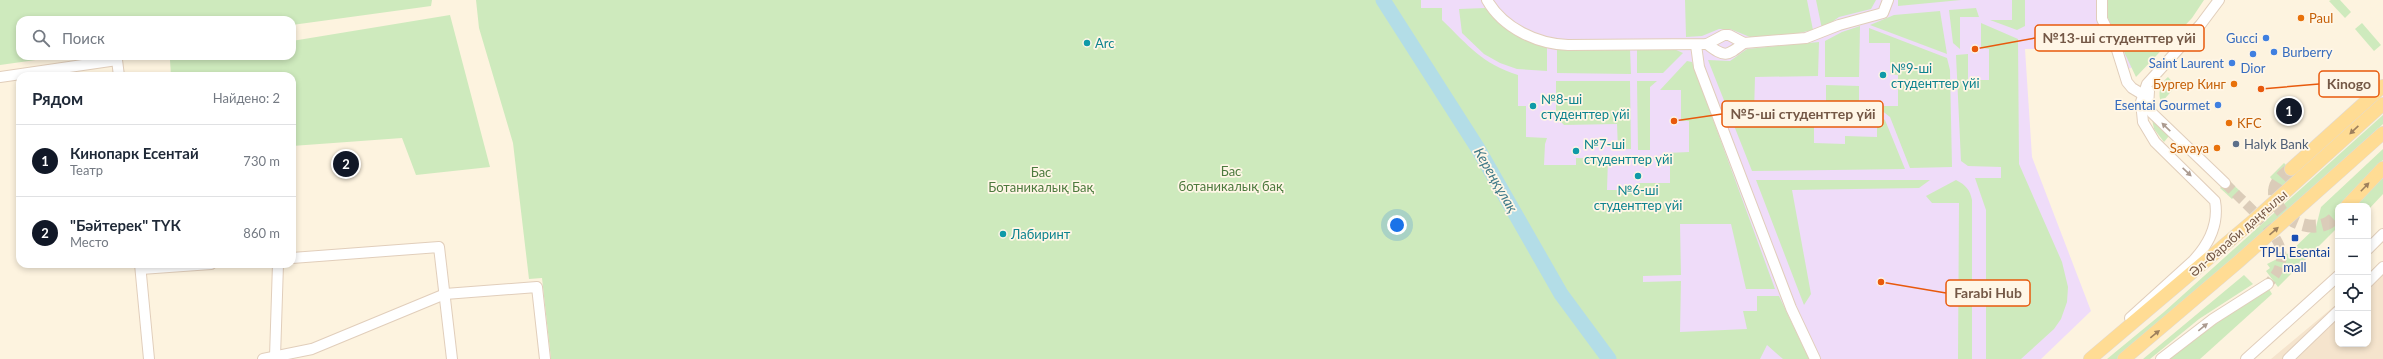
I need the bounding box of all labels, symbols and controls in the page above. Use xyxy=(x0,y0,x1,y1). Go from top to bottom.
place label: Paul xyxy=(2309,10,2333,26)
marker: Paul xyxy=(2296,13,2306,23)
search box xyxy=(16,16,296,60)
callout: №13-ші студенттер үйі xyxy=(2035,25,2204,51)
icon: search xyxy=(30,27,52,49)
text: Поиск xyxy=(62,29,105,47)
text: №13-ші студенттер үйі xyxy=(2042,29,2196,46)
place label: Gucci xyxy=(2226,30,2258,46)
marker: Gucci xyxy=(2261,33,2271,43)
place label: Arc xyxy=(1095,35,1114,51)
marker: Arc xyxy=(1082,38,1092,48)
place label: Burberry xyxy=(2282,44,2333,60)
marker: Burberry xyxy=(2269,47,2279,57)
marker: Dior xyxy=(2248,49,2258,59)
place label: Saint Laurent xyxy=(2149,55,2224,71)
marker: Saint Laurent xyxy=(2227,58,2237,68)
place label: №9-ші студенттер үйі xyxy=(1891,60,1980,91)
place label: Dior xyxy=(2241,60,2266,76)
marker: №9-ші студенттер үйі xyxy=(1878,70,1888,80)
callout: Kinogo xyxy=(2319,71,2379,97)
text: Kinogo xyxy=(2327,75,2371,92)
place label: Бургер Кинг xyxy=(2153,76,2227,92)
marker: Бургер Кинг xyxy=(2229,79,2239,89)
text: Рядом xyxy=(32,88,83,109)
text: Найдено: 2 xyxy=(213,90,280,106)
place label: №8-ші студенттер үйі xyxy=(1541,91,1630,122)
pin: 1 xyxy=(2276,96,2302,126)
place label: Esentai Gourmet xyxy=(2114,97,2210,113)
marker: Esentai Gourmet xyxy=(2213,100,2223,110)
marker: №8-ші студенттер үйі xyxy=(1528,101,1538,111)
callout: №5-ші студенттер үйі xyxy=(1722,101,1883,127)
text: №5-ші студенттер үйі xyxy=(1730,105,1876,122)
place label: KFC xyxy=(2237,115,2262,131)
marker: KFC xyxy=(2224,118,2234,128)
one-way arrow xyxy=(2161,122,2172,131)
one-way arrow xyxy=(2349,126,2359,135)
place label: №7-ші студенттер үйі xyxy=(1584,136,1673,167)
place label: Halyk Bank xyxy=(2244,136,2309,152)
marker: Halyk Bank xyxy=(2231,139,2241,149)
place label: Savaya xyxy=(2170,140,2209,156)
marker: Savaya xyxy=(2212,143,2222,153)
text: Кинопарк Есентай xyxy=(70,144,199,162)
water label: Кереңқұлақ xyxy=(1471,144,1522,215)
marker: №7-ші студенттер үйі xyxy=(1571,146,1581,156)
pin: 2 xyxy=(333,149,359,179)
text: 1 xyxy=(41,153,49,169)
text: 730 m xyxy=(243,153,280,169)
text: Театр xyxy=(70,162,103,178)
park label: Бас ботаникалық бақ xyxy=(1179,163,1284,194)
park label: Бас Ботаникалық Бақ xyxy=(988,164,1094,195)
one-way arrow xyxy=(2182,167,2192,177)
marker: №6-ші студенттер үйі xyxy=(1633,171,1643,181)
place label: №6-ші студенттер үйі xyxy=(1594,182,1682,213)
one-way arrow xyxy=(2360,182,2370,192)
street label: Әл-Фараби даңғылы xyxy=(2186,186,2290,280)
map controls xyxy=(2335,203,2371,347)
button: + xyxy=(2335,203,2371,239)
your location xyxy=(1387,215,1407,235)
text: "Бәйтерек" ТҮК xyxy=(70,216,181,234)
text: 2 xyxy=(41,225,49,241)
text: 860 m xyxy=(243,225,280,241)
place label: Лабиринт xyxy=(1010,226,1071,242)
one-way arrow xyxy=(2269,226,2279,235)
marker: Лабиринт xyxy=(998,229,1008,239)
marker: ТРЦ Esentai mall xyxy=(2290,233,2300,243)
text: Место xyxy=(70,234,109,250)
button: − xyxy=(2335,239,2371,275)
place label: ТРЦ Esentai mall xyxy=(2260,244,2330,275)
button: locate xyxy=(2335,275,2371,311)
callout: Farabi Hub xyxy=(1946,280,2030,306)
text: Farabi Hub xyxy=(1954,284,2022,301)
button: layers xyxy=(2335,311,2371,347)
one-way arrow xyxy=(2198,322,2209,331)
one-way arrow xyxy=(2149,330,2160,339)

